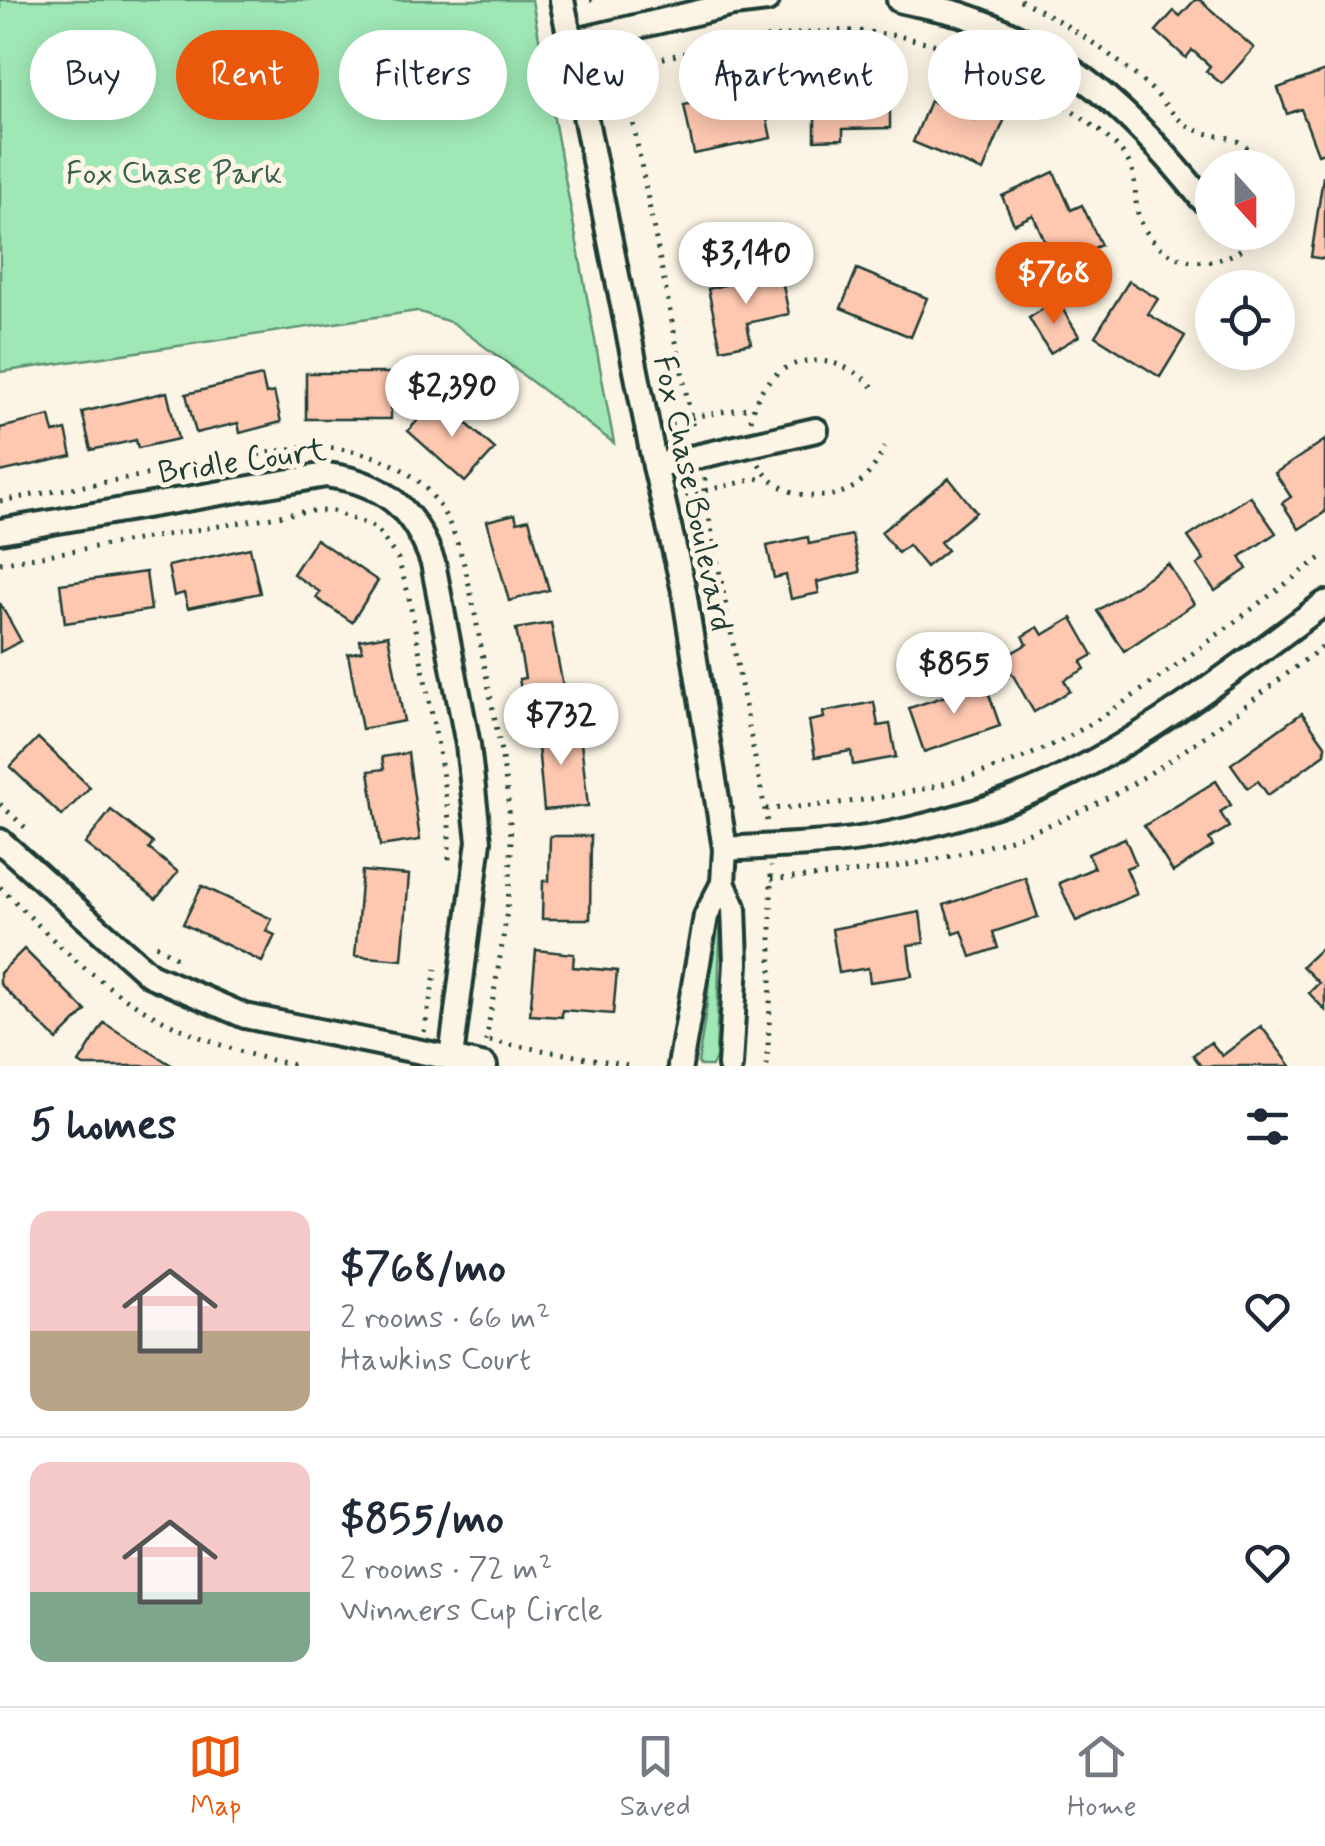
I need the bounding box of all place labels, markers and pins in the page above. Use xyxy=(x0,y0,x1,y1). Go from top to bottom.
pin: $3,140 xyxy=(665,222,827,307)
pin: $768 xyxy=(995,242,1113,327)
pin: $2,390 xyxy=(371,355,533,440)
pin: $855 xyxy=(895,632,1013,717)
pin: $732 xyxy=(502,683,620,768)

